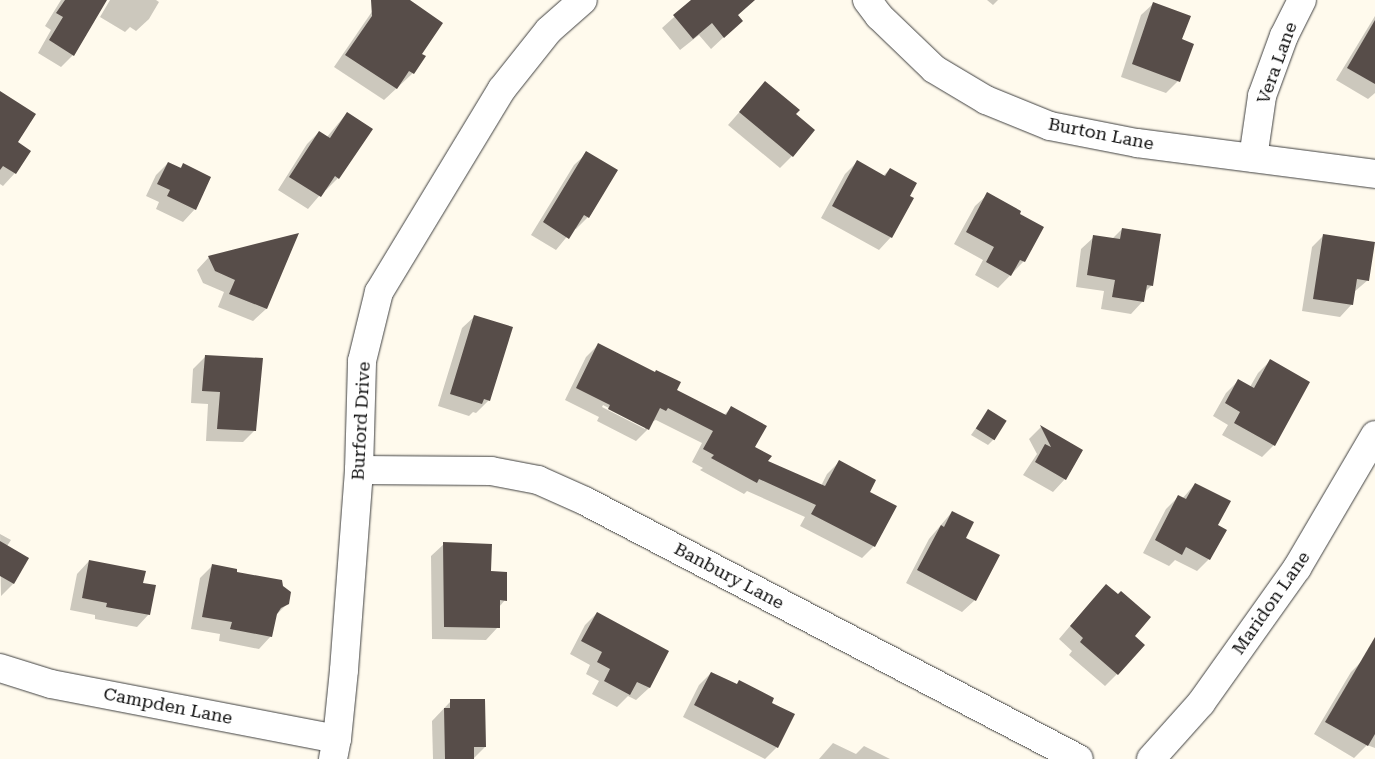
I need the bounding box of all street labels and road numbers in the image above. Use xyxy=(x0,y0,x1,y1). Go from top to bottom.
street label: Vera Lane xyxy=(1252,19,1302,107)
street label: Burton Lane xyxy=(1046,113,1156,155)
street label: Burford Drive xyxy=(347,361,375,481)
street label: Banbury Lane xyxy=(670,538,788,614)
street label: Maridon Lane xyxy=(1227,547,1315,659)
street label: Campden Lane xyxy=(102,683,234,729)

